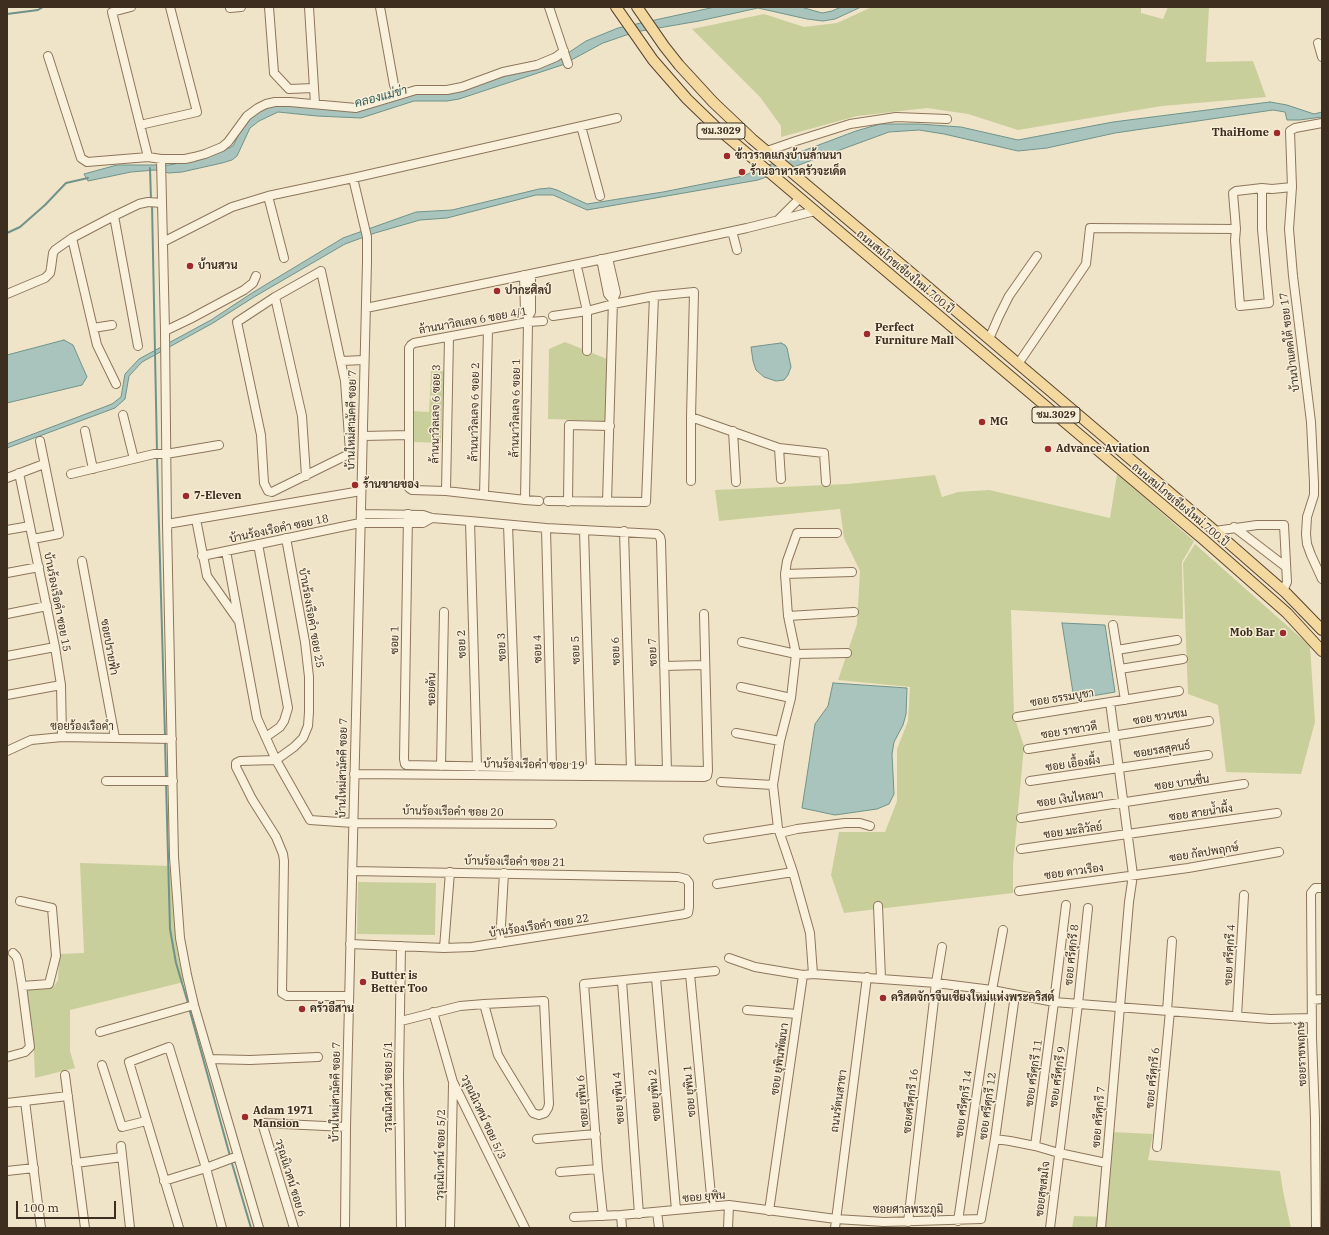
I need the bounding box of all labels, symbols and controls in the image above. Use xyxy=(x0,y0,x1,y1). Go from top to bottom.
water label: คลองแม่ข่า xyxy=(353,83,409,111)
road number: ชม.3029 xyxy=(697,123,745,139)
place label: ThaiHome xyxy=(1212,126,1269,140)
marker: ThaiHome xyxy=(1272,128,1282,138)
place label: ข้าวราดแกงบ้านล้านนา xyxy=(735,149,842,163)
marker: ข้าวราดแกงบ้านล้านนา xyxy=(722,151,732,161)
place label: ร้านอาหารครัวจะเด็ด xyxy=(750,165,846,179)
marker: ร้านอาหารครัวจะเด็ด xyxy=(737,167,747,177)
street label: ถนนสมโภชเชียงใหม่ 700 ปี xyxy=(854,228,956,316)
place label: บ้านสวน xyxy=(198,259,238,273)
marker: บ้านสวน xyxy=(185,261,195,271)
place label: ปากะศิลป์ xyxy=(505,284,551,298)
marker: ปากะศิลป์ xyxy=(492,286,502,296)
street label: บ้านป่าแดดใต้ ซอย 17 xyxy=(1277,292,1303,392)
street label: ล้านนาวิลเลจ 6 ซอย 4/1 xyxy=(418,305,528,337)
place label: Perfect Furniture Mall xyxy=(875,321,954,347)
marker: Perfect Furniture Mall xyxy=(862,329,872,339)
street label: ล้านนาวิลเลจ 6 ซอย 1 xyxy=(509,358,523,458)
street label: ล้านนาวิลเลจ 6 ซอย 2 xyxy=(468,362,482,462)
street label: ล้านนาวิลเลจ 6 ซอย 3 xyxy=(429,364,443,464)
street label: บ้านใหม่สามัคคี ซอย 7 xyxy=(345,370,359,470)
road number: ชม.3029 xyxy=(1032,407,1080,423)
place label: MG xyxy=(990,415,1008,429)
marker: MG xyxy=(977,417,987,427)
place label: Advance Aviation xyxy=(1056,442,1150,456)
marker: Advance Aviation xyxy=(1043,444,1053,454)
street label: ถนนสมโภชเชียงใหม่ 700 ปี xyxy=(1129,461,1231,549)
place label: ร้านขายของ xyxy=(363,478,419,492)
marker: ร้านขายของ xyxy=(350,480,360,490)
place label: 7-Eleven xyxy=(194,489,241,503)
marker: 7-Eleven xyxy=(181,491,191,501)
street label: บ้านร้องเรือคำ ซอย 18 xyxy=(228,512,330,546)
street label: บ้านร้องเรือคำ ซอย 15 xyxy=(41,551,73,653)
street label: บ้านร้องเรือคำ ซอย 25 xyxy=(296,567,326,669)
street label: ซอยปรายฟ้า xyxy=(98,618,120,676)
street label: ซอย 1 xyxy=(388,626,402,654)
place label: Mob Bar xyxy=(1230,626,1275,640)
marker: Mob Bar xyxy=(1278,628,1288,638)
street label: ซอย 2 xyxy=(455,629,469,659)
street label: ซอย 3 xyxy=(495,632,509,662)
street label: ซอย 4 xyxy=(531,635,545,663)
street label: ซอย 5 xyxy=(569,635,583,665)
street label: ซอย 6 xyxy=(609,636,623,666)
street label: ซอย 7 xyxy=(646,637,660,667)
street label: ซอยตัน xyxy=(425,672,439,706)
street label: ซอย ธรรมบูชา xyxy=(1029,686,1095,710)
street label: ซอย ชวนชม xyxy=(1132,706,1188,728)
street label: บ้านใหม่สามัคคี ซอย 7 xyxy=(336,718,350,818)
street label: ซอยร้องเรือคำ xyxy=(50,720,114,734)
street label: ซอย ราชาวดี xyxy=(1040,720,1098,742)
street label: ซอยรสสุคนธ์ xyxy=(1133,739,1191,761)
street label: ซอย เอื้องผึ้ง xyxy=(1045,754,1101,774)
street label: บ้านร้องเรือคำ ซอย 19 xyxy=(483,758,585,772)
street label: ซอย บานชื่น xyxy=(1154,773,1210,793)
street label: ซอย เงินไหลมา xyxy=(1036,788,1104,810)
street label: ซอย สายน้ำผึ้ง xyxy=(1168,802,1234,824)
street label: บ้านร้องเรือคำ ซอย 20 xyxy=(402,805,504,819)
street label: ซอย มะลิวัลย์ xyxy=(1043,820,1103,842)
street label: ซอย กัลปพฤกษ์ xyxy=(1168,841,1240,865)
street label: บ้านร้องเรือคำ ซอย 21 xyxy=(464,855,566,869)
street label: ซอย ดาวเรือง xyxy=(1044,861,1104,883)
street label: บ้านร้องเรือคำ ซอย 22 xyxy=(488,912,590,940)
street label: ซอย ศรีศุกรี 8 xyxy=(1062,924,1082,986)
street label: ซอย ศรีศุกรี 4 xyxy=(1222,924,1238,986)
place label: Butter is Better Too xyxy=(371,969,428,995)
marker: Butter is Better Too xyxy=(358,977,368,987)
place label: คริสตจักรจีนเชียงใหม่แห่งพระคริสต์ xyxy=(891,991,1054,1005)
marker: คริสตจักรจีนเชียงใหม่แห่งพระคริสต์ xyxy=(878,993,888,1003)
place label: ครัวอีสาน xyxy=(310,1002,354,1016)
marker: ครัวอีสาน xyxy=(297,1004,307,1014)
street label: ซอยราชพฤกษ์ xyxy=(1294,1021,1310,1087)
street label: ซอย ยุพินพัฒนา xyxy=(768,1022,792,1096)
street label: ซอย ศรีศุกรี 11 xyxy=(1023,1038,1045,1108)
street label: วรุณนิเวศน์ ซอย 5/1 xyxy=(382,1041,396,1133)
street label: บ้านใหม่สามัคคี ซอย 7 xyxy=(329,1042,343,1142)
street label: ซอย ศรีศุกรี 9 xyxy=(1047,1046,1069,1108)
street label: ซอย ศรีศุกรี 6 xyxy=(1143,1047,1163,1109)
street label: ซอย ยุพิน 1 xyxy=(681,1064,699,1118)
street label: ซอย ยุพิน 2 xyxy=(646,1068,664,1122)
street label: ซอยศรีศุกรี 16 xyxy=(900,1068,922,1134)
street label: ถนนรัตนสาขา xyxy=(828,1069,850,1133)
street label: ซอย ศรีศุกรี 14 xyxy=(953,1069,975,1139)
street label: ซอย ยุพิน 4 xyxy=(611,1071,627,1125)
street label: ซอย ศรีศุกรี 12 xyxy=(977,1071,999,1141)
street label: วรุณนิเวศน์ ซอย 5/3 xyxy=(458,1073,508,1161)
street label: ซอย ยุพิน 6 xyxy=(574,1074,592,1128)
street label: ซอย ศรีศุกรี 7 xyxy=(1090,1086,1108,1148)
place label: Adam 1971 Mansion xyxy=(253,1104,313,1130)
street label: วรุณนิเวศน์ ซอย 5/2 xyxy=(434,1109,448,1201)
marker: Adam 1971 Mansion xyxy=(240,1112,250,1122)
street label: วรุณนิเวศน์ ซอย 6 xyxy=(272,1137,308,1219)
street label: ซอยสุขสมใจ xyxy=(1033,1160,1053,1218)
street label: ซอย ยุพิน xyxy=(682,1189,726,1205)
scale bar xyxy=(18,1193,118,1219)
text: 100 m xyxy=(23,1200,59,1215)
street label: ซอยศาลพระภูมิ xyxy=(873,1203,943,1217)

